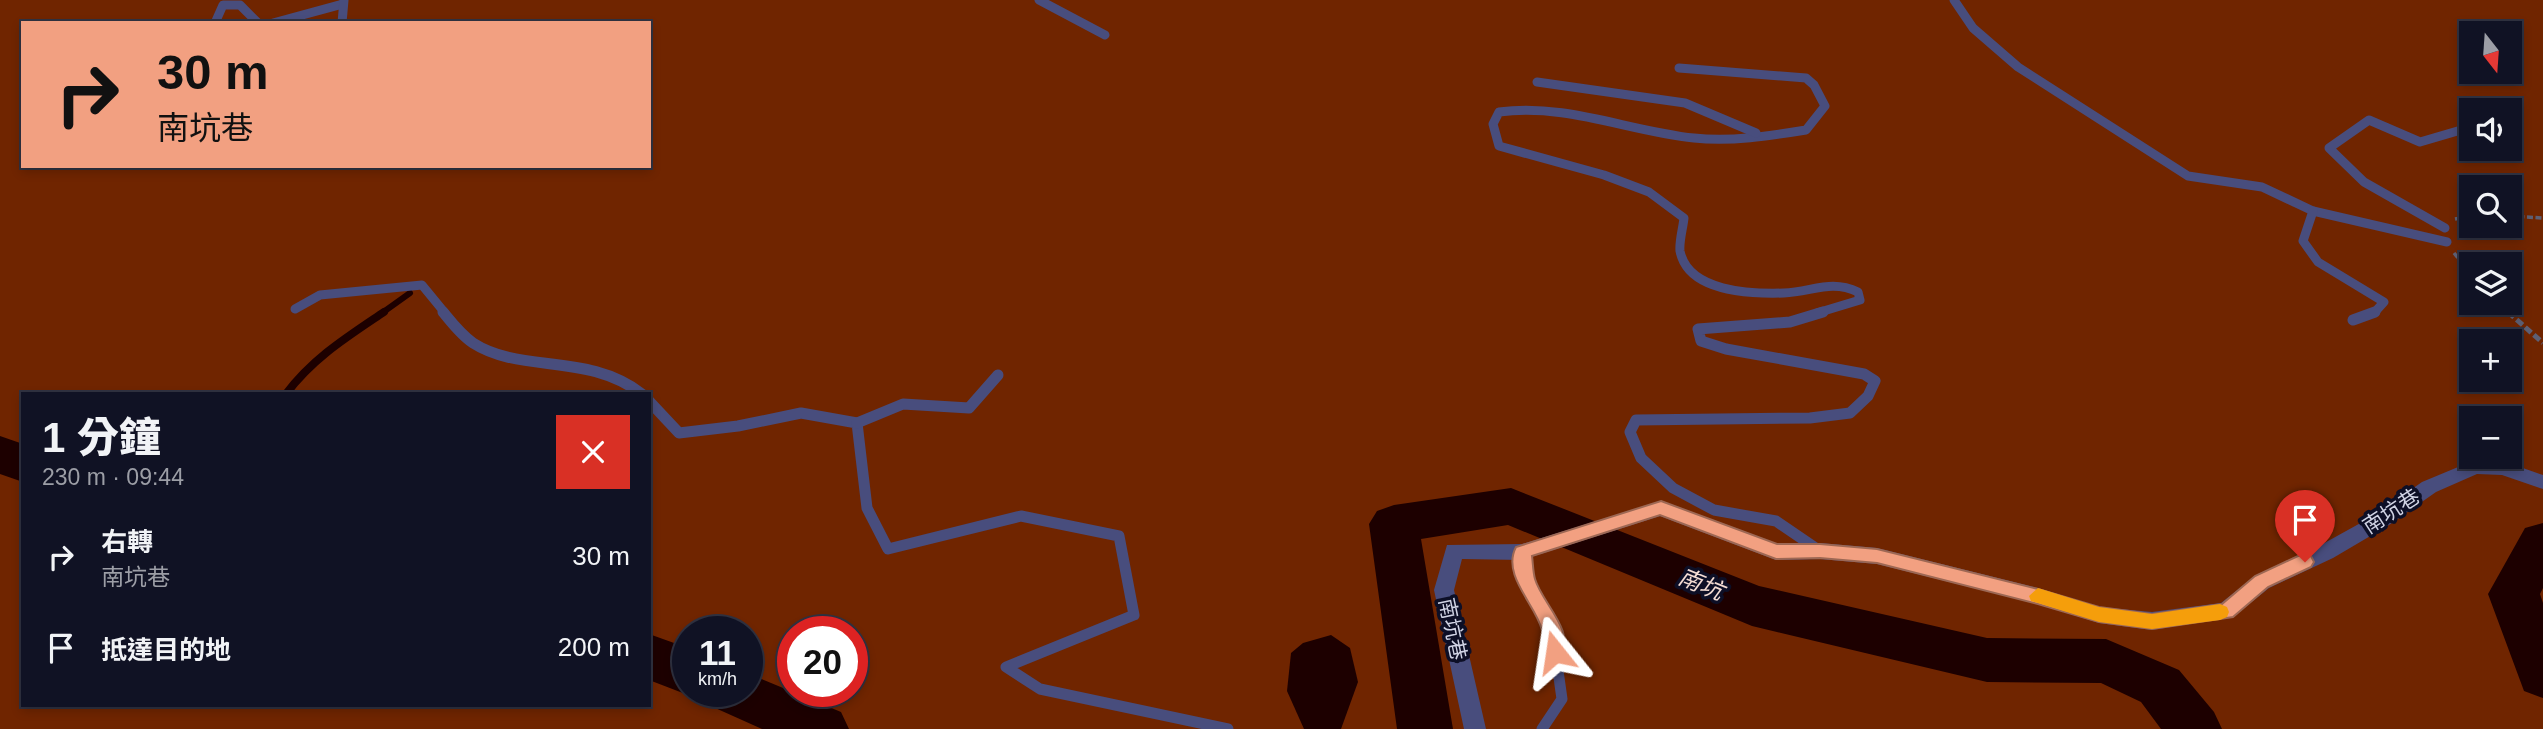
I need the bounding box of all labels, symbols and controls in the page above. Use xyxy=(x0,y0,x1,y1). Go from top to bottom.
north arrow xyxy=(2459,21,2522,84)
map controls xyxy=(2459,21,2522,469)
text: 30 m xyxy=(157,45,269,99)
icon: right xyxy=(42,49,133,140)
button: sound xyxy=(2459,98,2522,161)
text: 南坑巷 xyxy=(157,110,253,146)
button: search xyxy=(2459,175,2522,238)
button: layers xyxy=(2459,252,2522,315)
button: + xyxy=(2459,329,2522,392)
button: − xyxy=(2459,406,2522,469)
text: 1 分鐘 xyxy=(42,414,161,461)
button: close xyxy=(556,415,630,489)
text: 230 m · 09:44 xyxy=(42,464,184,490)
street label: 南坑巷 xyxy=(2358,484,2424,538)
pin xyxy=(2275,490,2335,562)
icon: arrive xyxy=(2286,501,2324,539)
text: 右轉 xyxy=(101,527,153,557)
icon: right xyxy=(42,538,80,576)
text: 30 m xyxy=(572,541,630,571)
water label: 南坑 xyxy=(1675,563,1730,606)
text: 南坑巷 xyxy=(101,564,170,590)
street label: 南坑巷 xyxy=(1435,596,1471,662)
position arrow xyxy=(1518,615,1592,689)
speed limit sign: 20 xyxy=(777,616,868,707)
icon: arrive xyxy=(42,629,80,667)
text: 200 m xyxy=(558,632,630,662)
text: 11 xyxy=(699,633,736,672)
text: 抵達目的地 xyxy=(101,635,231,665)
text: km/h xyxy=(698,669,737,689)

